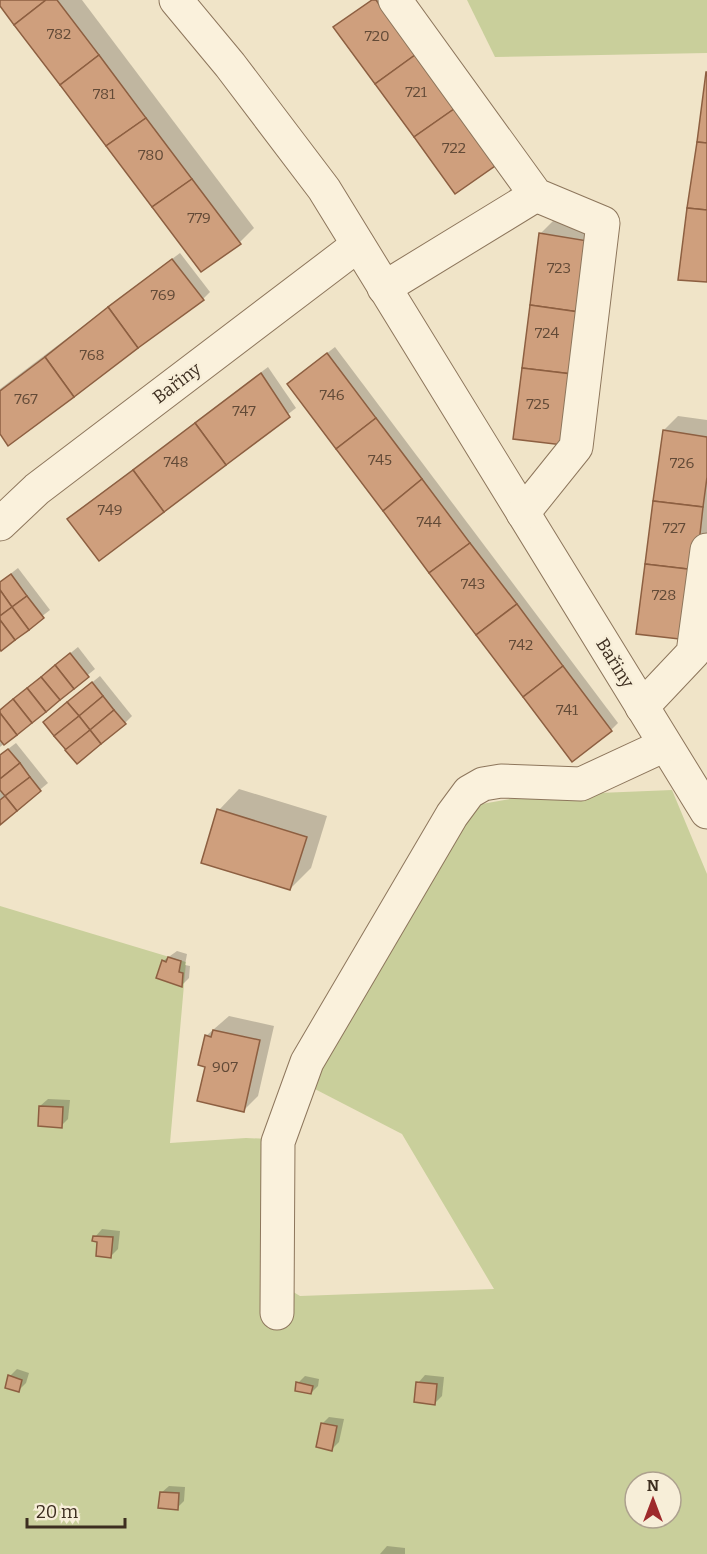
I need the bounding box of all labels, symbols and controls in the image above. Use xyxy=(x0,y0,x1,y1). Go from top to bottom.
house number: 782 xyxy=(47,25,71,43)
house number: 720 xyxy=(364,27,390,45)
house number: 721 xyxy=(405,83,427,101)
house number: 781 xyxy=(93,85,115,103)
house number: 722 xyxy=(442,139,466,157)
house number: 780 xyxy=(138,146,164,164)
house number: 779 xyxy=(187,209,211,227)
house number: 723 xyxy=(547,259,571,277)
house number: 769 xyxy=(151,286,175,304)
house number: 724 xyxy=(535,324,559,342)
house number: 768 xyxy=(79,346,105,364)
street label: Bařiny xyxy=(149,358,206,408)
house number: 746 xyxy=(320,386,345,404)
house number: 767 xyxy=(14,390,38,408)
house number: 725 xyxy=(526,395,550,413)
house number: 747 xyxy=(232,402,256,420)
house number: 745 xyxy=(368,451,392,469)
house number: 748 xyxy=(163,453,189,471)
house number: 726 xyxy=(670,454,694,472)
house number: 749 xyxy=(98,501,122,519)
house number: 744 xyxy=(417,513,442,531)
house number: 727 xyxy=(663,519,686,537)
house number: 743 xyxy=(461,575,485,593)
house number: 728 xyxy=(652,586,676,604)
street label: Bařiny xyxy=(591,634,639,692)
house number: 742 xyxy=(509,636,533,654)
house number: 741 xyxy=(556,701,578,719)
house number: 907 xyxy=(212,1058,238,1076)
north arrow xyxy=(623,1470,683,1530)
text: N xyxy=(647,1476,659,1495)
scale bar xyxy=(27,1491,124,1529)
text: 20 m xyxy=(36,1501,78,1523)

